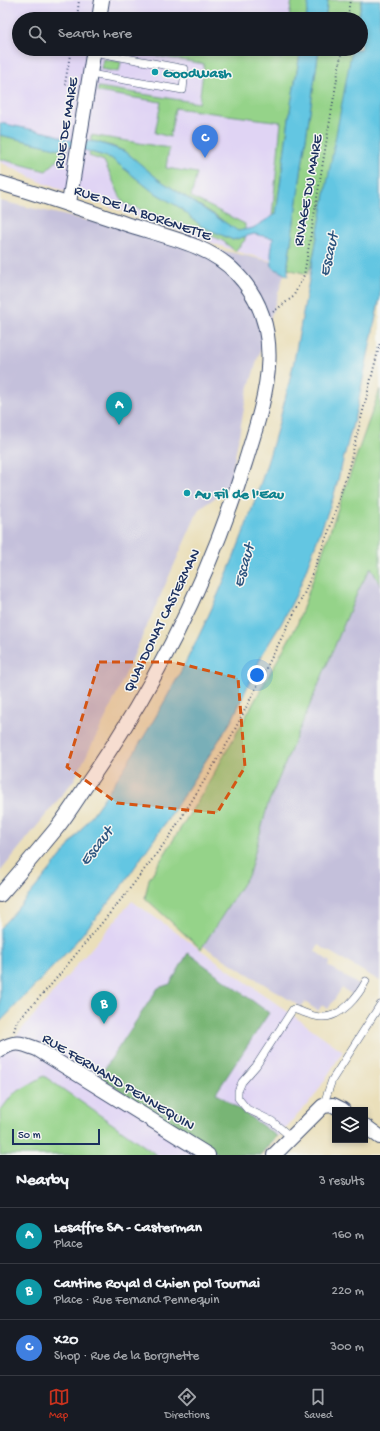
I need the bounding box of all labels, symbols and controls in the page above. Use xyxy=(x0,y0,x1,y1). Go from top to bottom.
search box xyxy=(12,12,368,56)
icon: search xyxy=(26,23,48,45)
text: Search here xyxy=(58,25,132,43)
place label: GoodWash xyxy=(163,65,231,83)
marker: GoodWash xyxy=(150,67,160,77)
street label: RUE DE MAIRE xyxy=(51,76,83,170)
pin: C xyxy=(192,125,218,158)
street label: RIVAGE DU MAIRE xyxy=(290,132,328,248)
street label: RUE DE LA BORGNETTE xyxy=(71,182,214,246)
water label: Escaut xyxy=(316,229,345,278)
pin: A xyxy=(106,392,132,425)
place label: Au Fil de l'Eau xyxy=(194,486,285,504)
marker: Au Fil de l'Eau xyxy=(182,488,192,498)
water label: Escaut xyxy=(230,540,261,590)
street label: QUAI DONAT CASTERMAN xyxy=(120,546,205,696)
your location xyxy=(247,665,267,685)
water label: Escaut xyxy=(77,822,120,870)
pin: B xyxy=(91,991,117,1024)
street label: RUE FERNAND PENNEQUIN xyxy=(38,1030,198,1136)
map controls xyxy=(332,1107,368,1143)
button: layers xyxy=(332,1107,368,1143)
scale bar xyxy=(12,1127,100,1146)
text: 50 m xyxy=(18,1130,40,1142)
text: Nearby xyxy=(16,1171,69,1191)
text: 3 results xyxy=(319,1174,364,1189)
text: Lesaffre SA - Casterman xyxy=(54,1219,202,1237)
text: A xyxy=(25,1228,33,1243)
text: 160 m xyxy=(332,1228,364,1243)
text: Place xyxy=(54,1237,82,1252)
text: Cantine Royal cl Chien pol Tournai xyxy=(54,1275,260,1293)
text: B xyxy=(26,1284,32,1299)
text: 220 m xyxy=(332,1284,364,1299)
text: Place · Rue Fernand Pennequin xyxy=(54,1293,219,1308)
text: X2O xyxy=(54,1331,78,1349)
text: C xyxy=(25,1340,33,1355)
text: 300 m xyxy=(330,1340,364,1355)
text: Shop · Rue de la Borgnette xyxy=(54,1349,199,1364)
tab: Map xyxy=(48,1386,70,1422)
tab: Directions xyxy=(165,1386,209,1422)
tab: Saved xyxy=(304,1386,332,1422)

